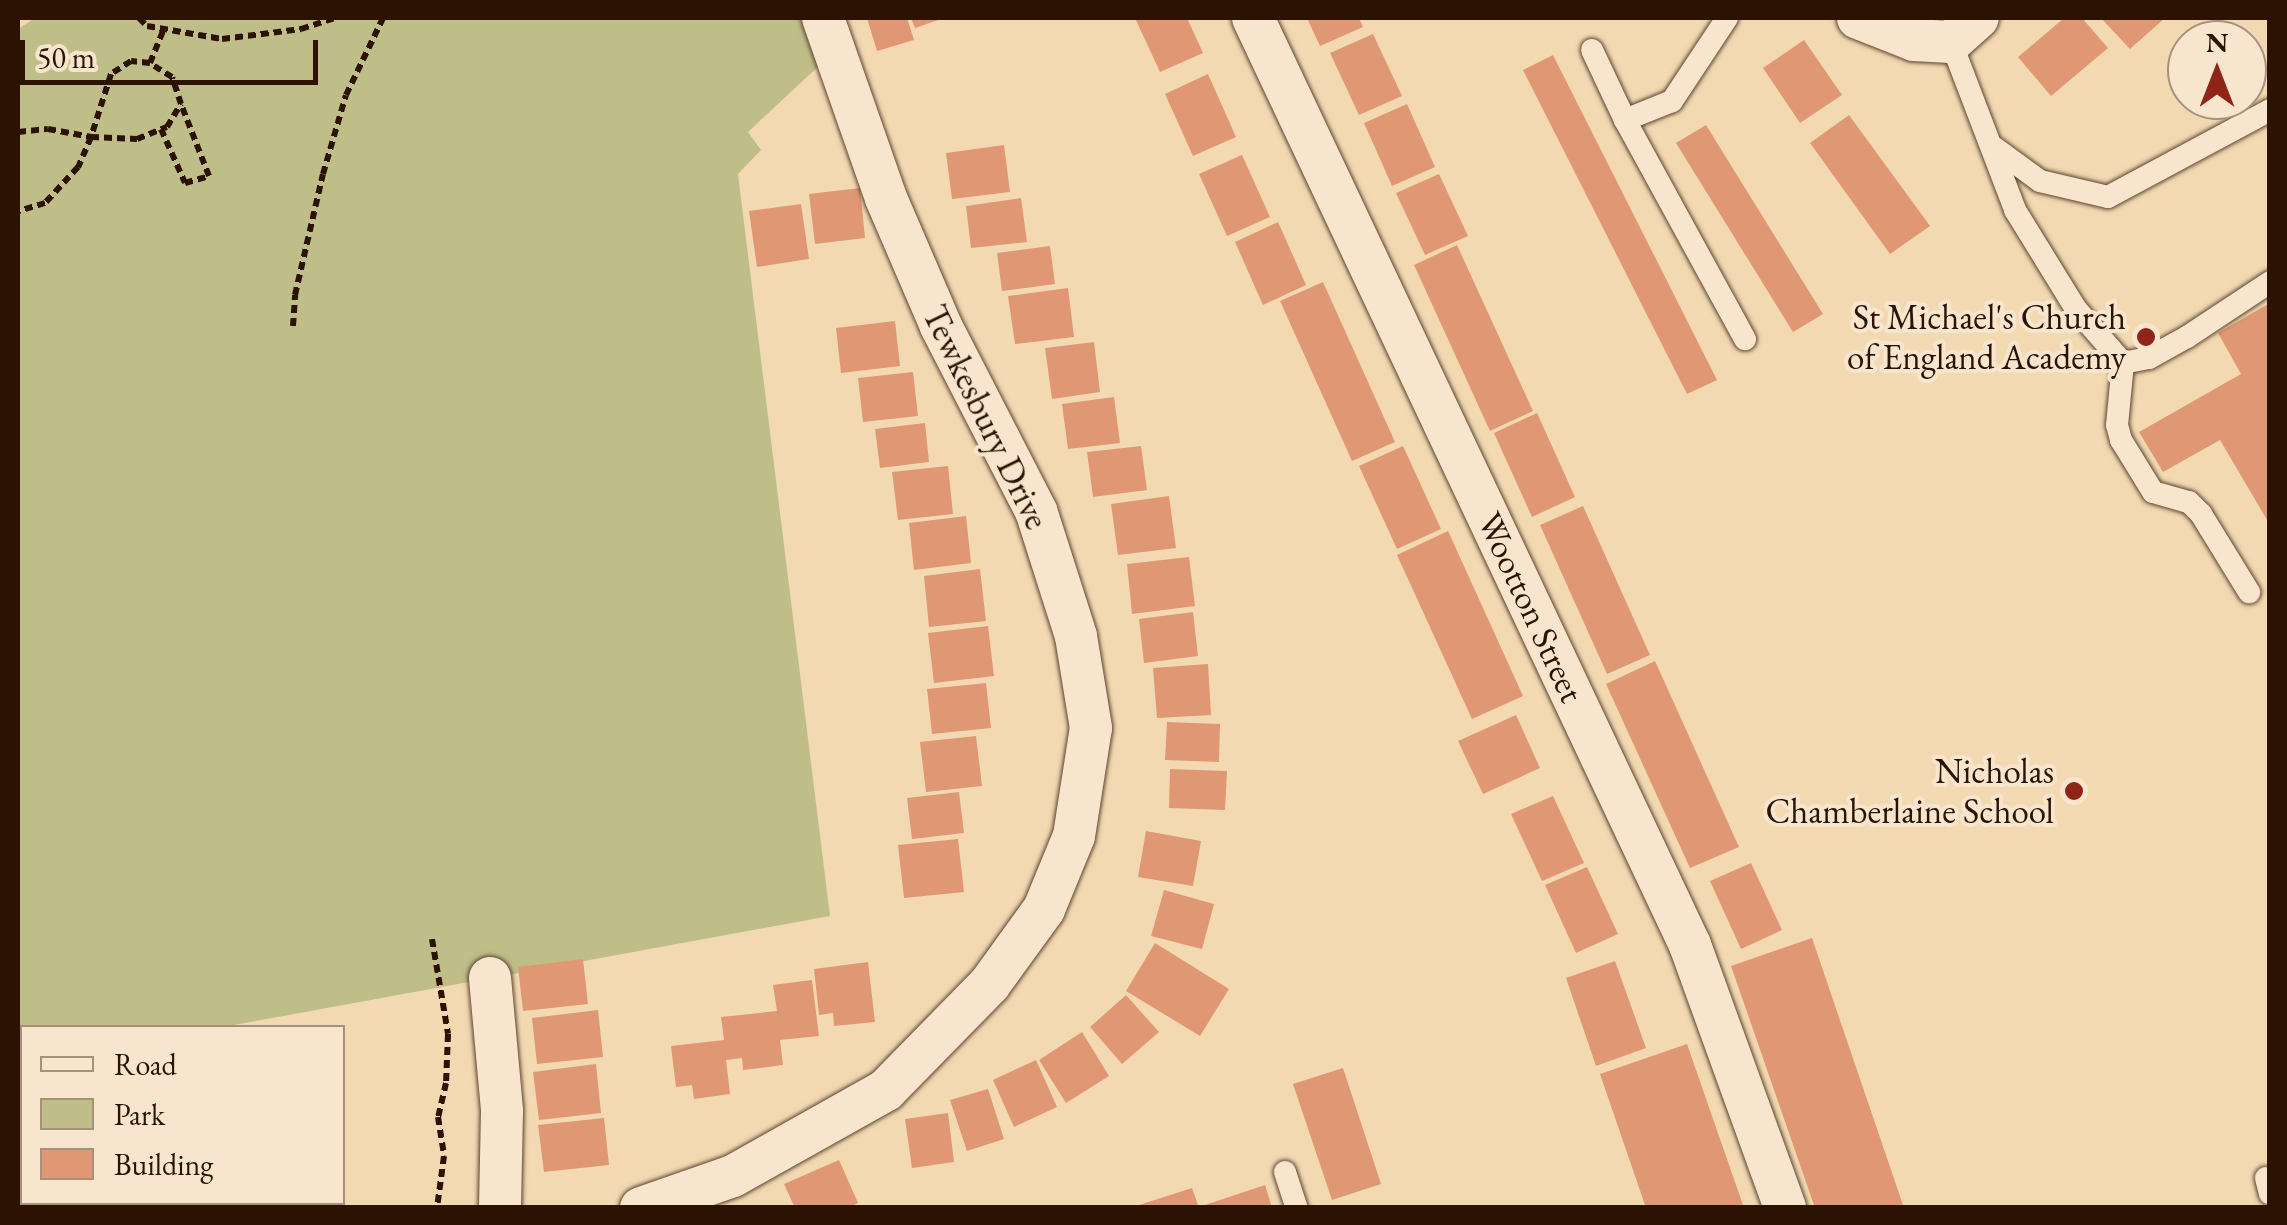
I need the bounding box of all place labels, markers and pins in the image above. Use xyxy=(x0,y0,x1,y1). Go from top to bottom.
place label: St Michael's Church of England Academy xyxy=(1847,296,2126,378)
marker: St Michael's Church of England Academy xyxy=(2135,326,2157,348)
place label: Nicholas Chamberlaine School xyxy=(1765,750,2054,832)
marker: Nicholas Chamberlaine School xyxy=(2063,780,2085,802)

